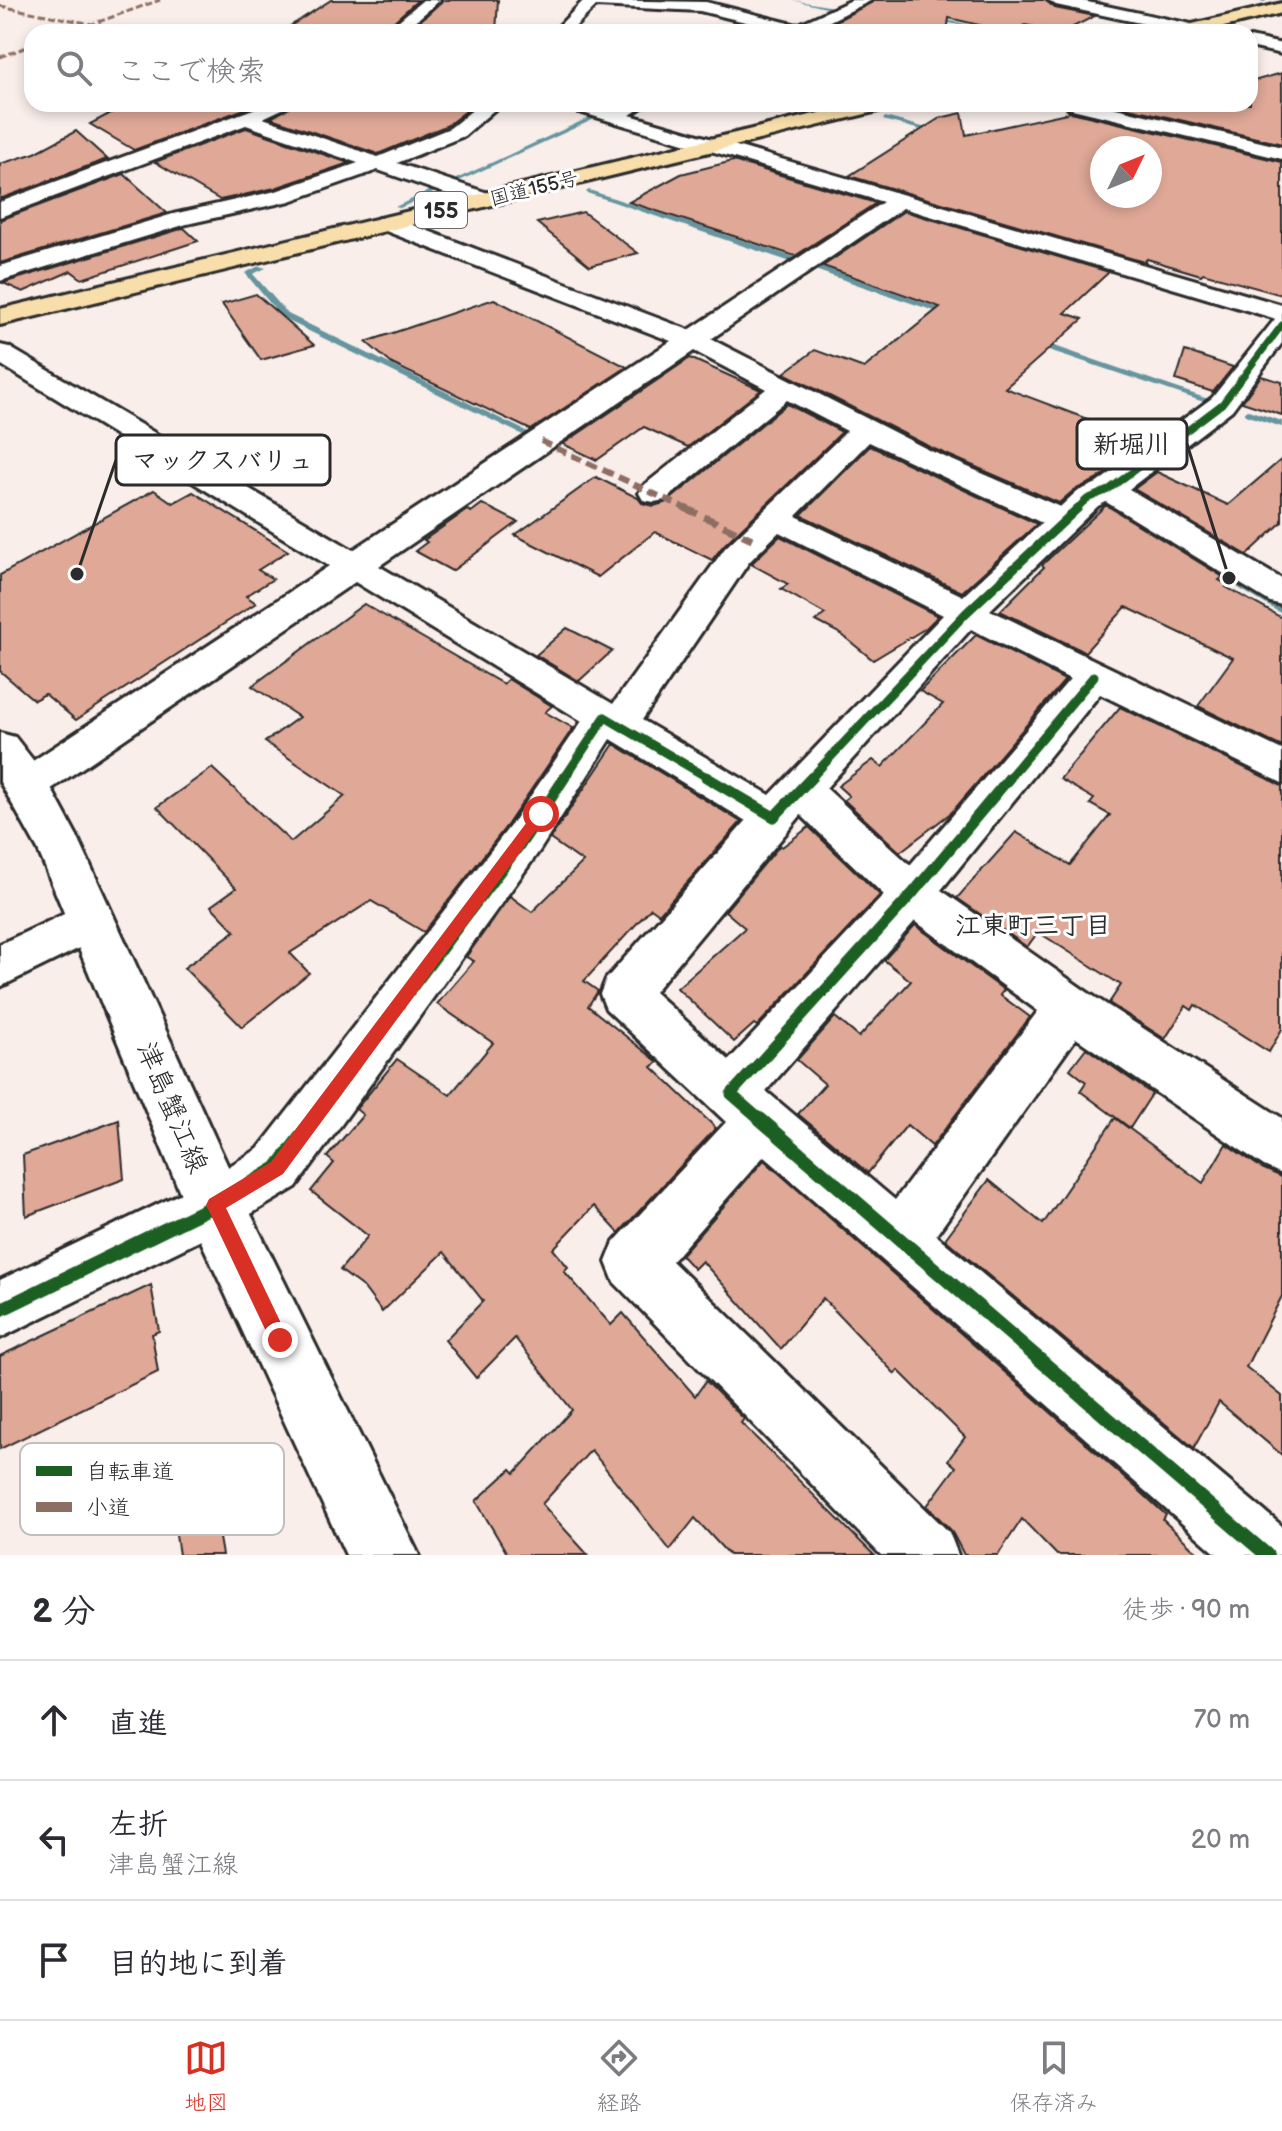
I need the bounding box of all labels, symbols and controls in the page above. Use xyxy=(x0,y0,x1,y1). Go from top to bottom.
search box xyxy=(24,24,1258,112)
icon: search xyxy=(52,46,96,90)
text: ここで検索 xyxy=(116,54,266,90)
north arrow xyxy=(1090,136,1162,208)
street label: 国道155号 xyxy=(487,166,581,212)
road number: 155 xyxy=(415,192,467,228)
callout: 新堀川 xyxy=(1077,419,1187,469)
text: 新堀川 xyxy=(1093,430,1171,461)
callout: マックスバリュ xyxy=(116,435,330,485)
text: マックスバリュ xyxy=(132,446,314,477)
route start xyxy=(523,796,559,832)
district label: 江東町三丁目 xyxy=(955,911,1111,942)
street label: 津島蟹江線 xyxy=(129,1037,214,1178)
route end xyxy=(262,1322,298,1358)
legend xyxy=(20,1443,284,1535)
text: 自転車道 xyxy=(86,1459,174,1486)
text: 小道 xyxy=(86,1495,130,1522)
text: 2 分 xyxy=(32,1591,96,1632)
text: 徒歩 · 90 m xyxy=(1122,1595,1250,1626)
icon: ahead xyxy=(32,1698,76,1742)
text: 70 m xyxy=(1193,1705,1250,1736)
text: 直進 xyxy=(108,1706,168,1742)
text: 左折 xyxy=(108,1807,168,1843)
icon: left xyxy=(32,1818,76,1862)
text: 20 m xyxy=(1191,1825,1250,1856)
text: 津島蟹江線 xyxy=(108,1850,238,1881)
icon: arrive xyxy=(32,1938,76,1982)
text: 目的地に到着 xyxy=(108,1946,288,1982)
tab: 地図 xyxy=(184,2036,228,2117)
tab: 経路 xyxy=(597,2036,641,2117)
tab: 保存済み xyxy=(1010,2036,1098,2117)

